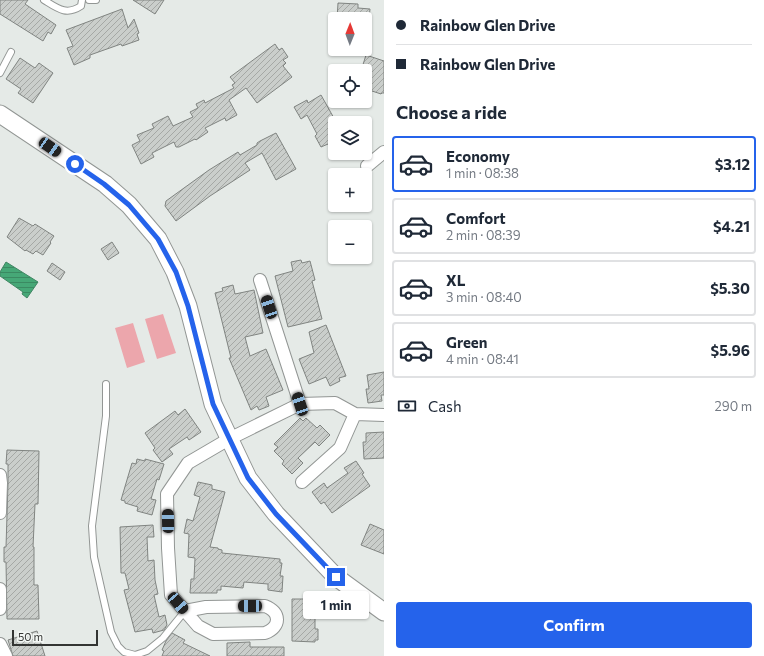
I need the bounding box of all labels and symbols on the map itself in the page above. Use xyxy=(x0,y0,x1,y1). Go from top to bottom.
north arrow xyxy=(328,12,372,56)
car xyxy=(37,135,63,159)
route start xyxy=(66,155,84,173)
car xyxy=(260,294,278,320)
car xyxy=(291,391,309,417)
car xyxy=(162,509,174,533)
route end xyxy=(327,568,345,586)
car xyxy=(166,590,190,616)
callout: 1 min xyxy=(303,591,369,619)
car xyxy=(238,600,262,612)
scale bar xyxy=(12,628,98,647)

